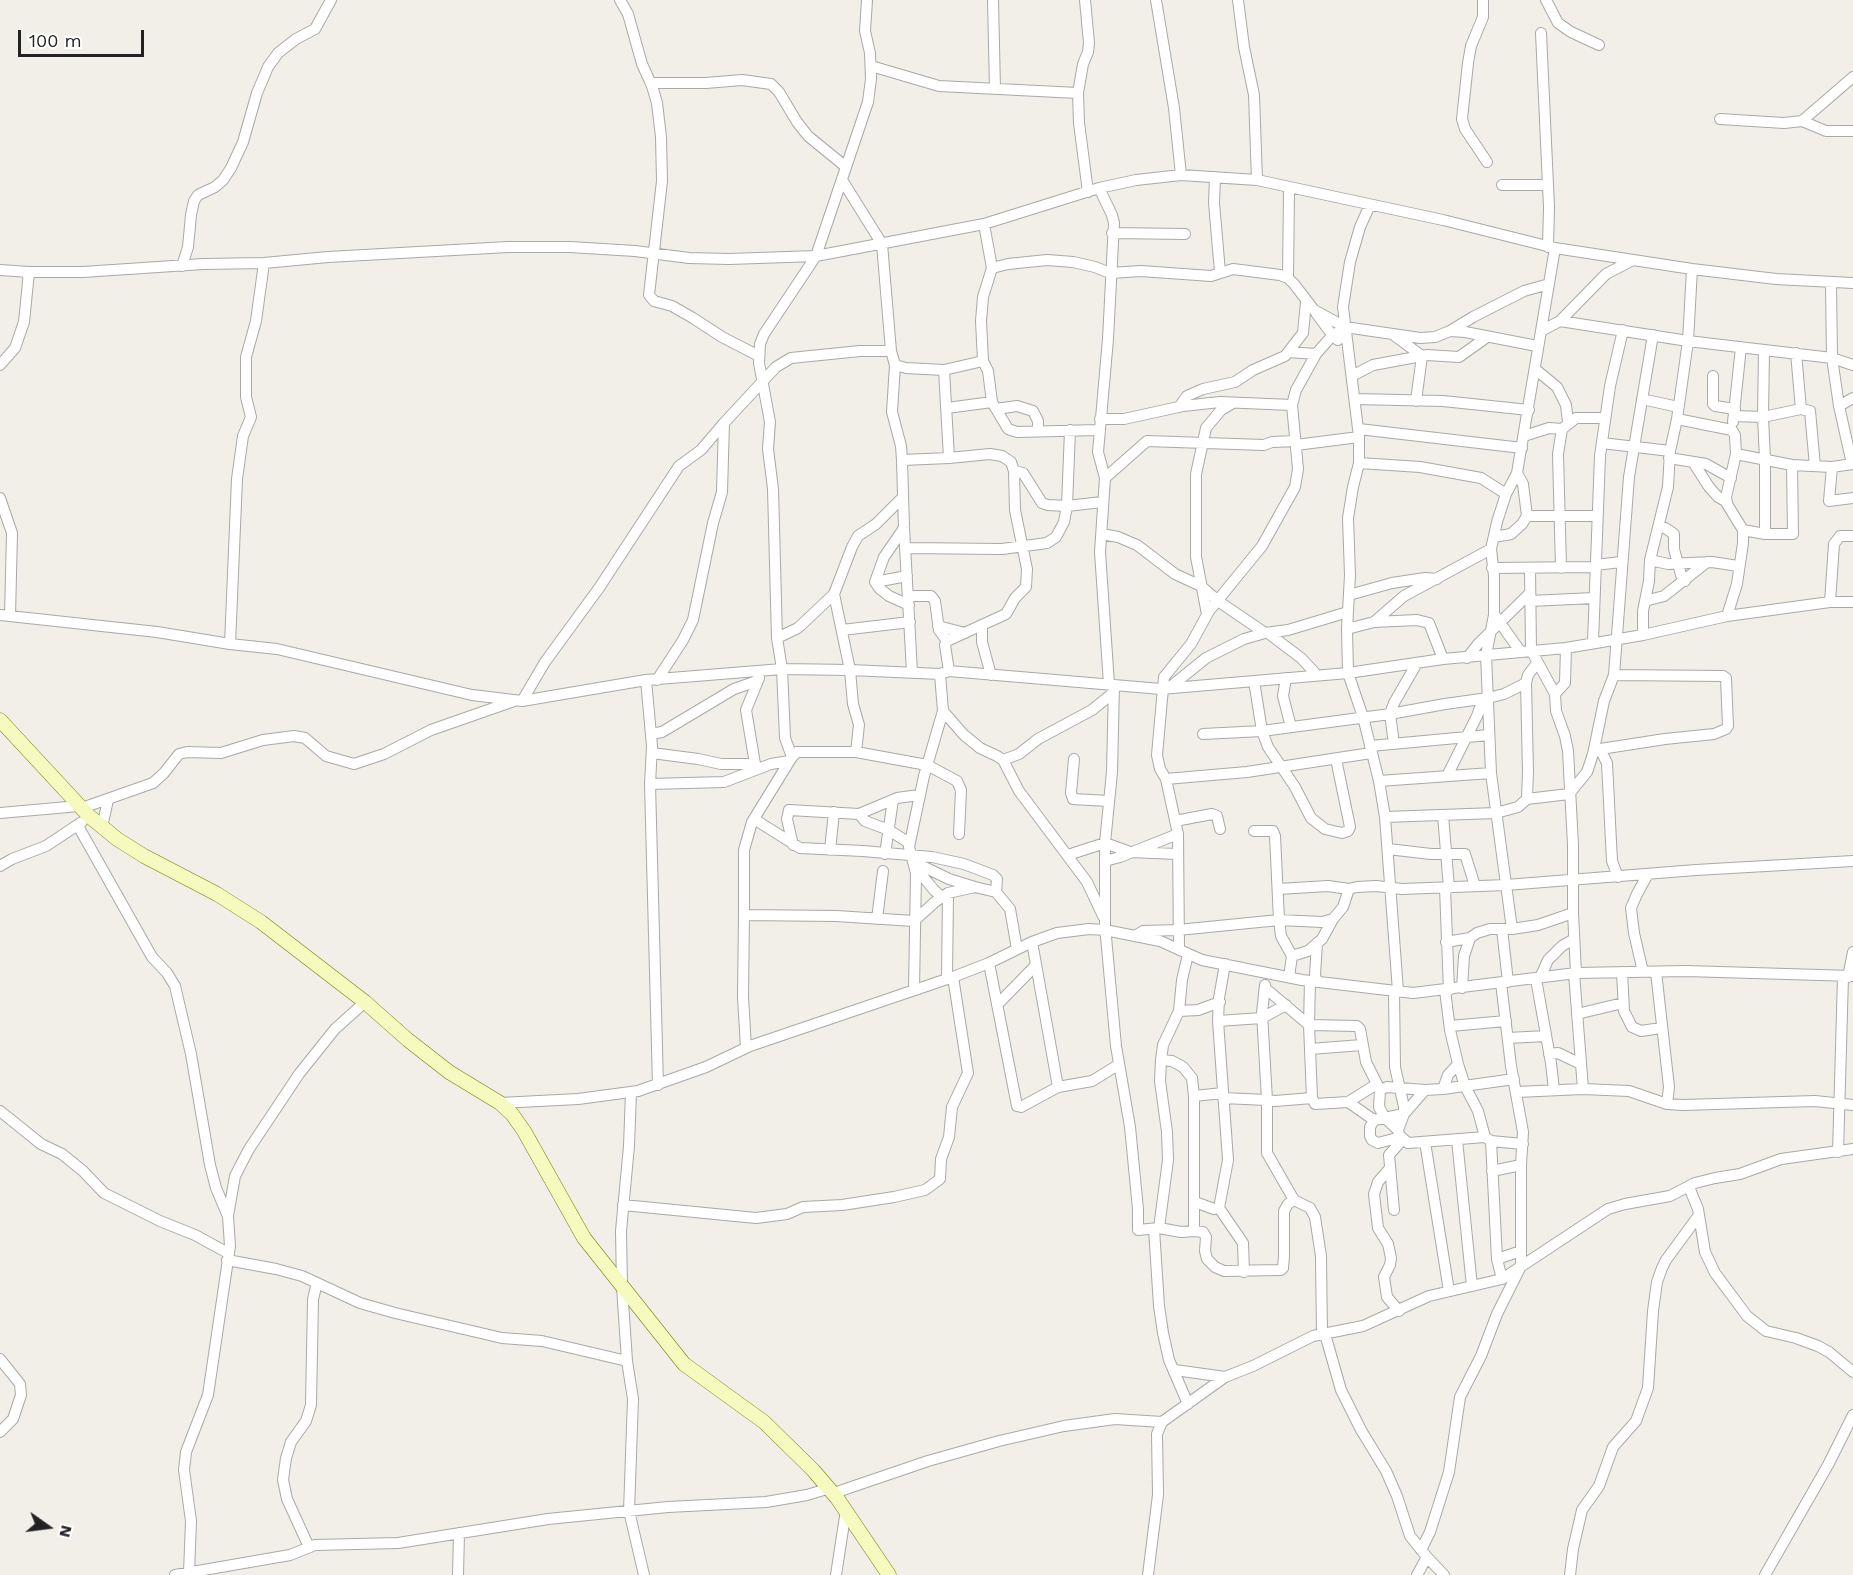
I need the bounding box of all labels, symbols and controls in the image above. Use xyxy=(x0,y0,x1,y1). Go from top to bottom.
scale bar xyxy=(21,18,147,56)
text: 100 m xyxy=(29,30,82,51)
north arrow xyxy=(18,1497,78,1557)
text: N xyxy=(55,1523,77,1540)

